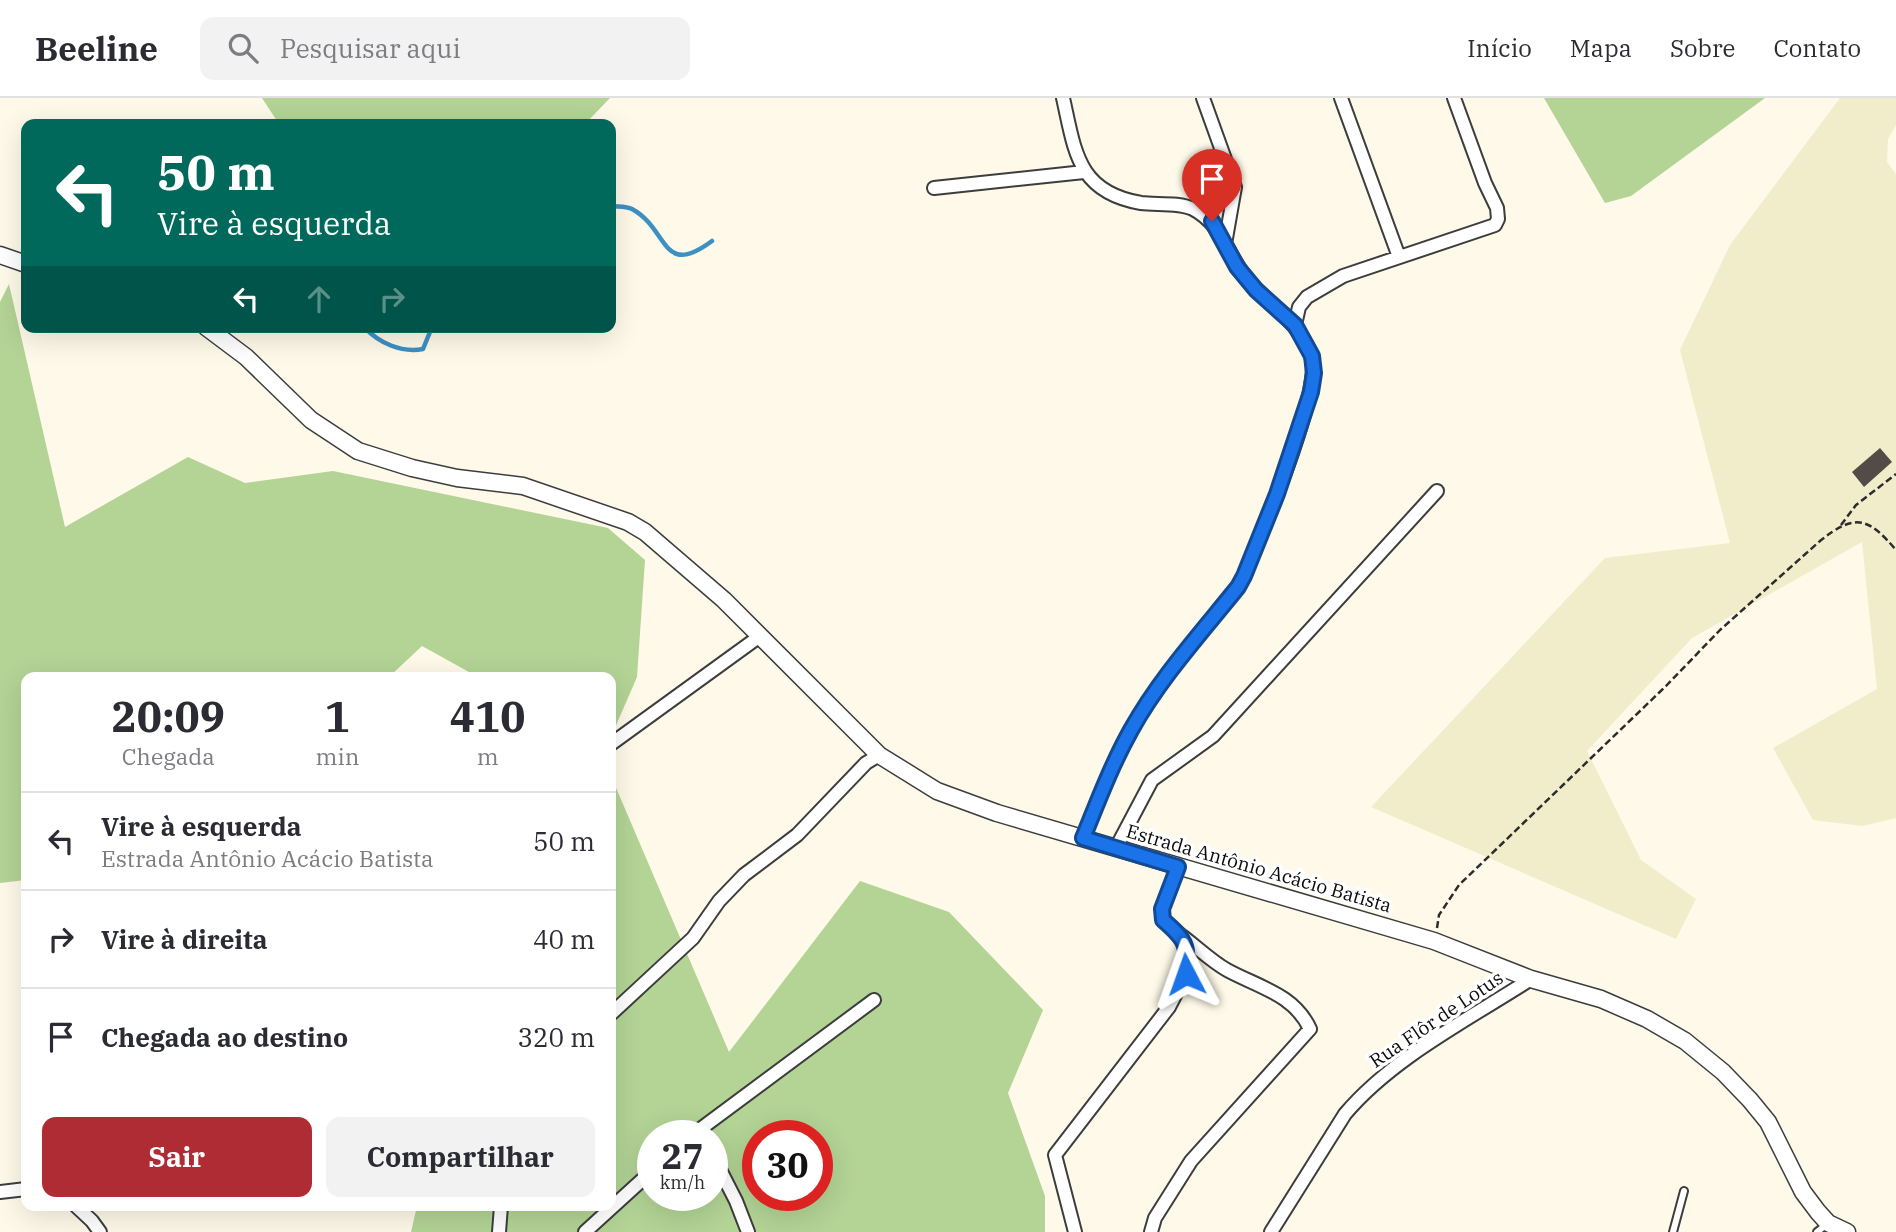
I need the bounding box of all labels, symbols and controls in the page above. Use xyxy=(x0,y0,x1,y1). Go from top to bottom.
search box xyxy=(200,17,690,80)
text: Beeline xyxy=(35,27,158,70)
icon: search xyxy=(224,29,262,67)
text: Pesquisar aqui xyxy=(280,31,461,65)
text: Início xyxy=(1467,32,1532,64)
text: Mapa xyxy=(1570,32,1632,64)
text: Sobre xyxy=(1670,32,1735,64)
text: Contato xyxy=(1773,32,1861,64)
text: 50 m xyxy=(157,140,275,203)
icon: left xyxy=(42,147,133,238)
pin xyxy=(1182,149,1242,221)
icon: arrive xyxy=(1193,160,1231,198)
text: Vire à esquerda xyxy=(157,202,391,244)
icon: left xyxy=(227,280,265,318)
icon: ahead xyxy=(300,280,338,318)
icon: right xyxy=(373,280,411,318)
text: 20:09 xyxy=(111,689,225,744)
text: 1 xyxy=(325,689,350,744)
text: 410 xyxy=(450,689,525,744)
text: Chegada xyxy=(122,741,215,771)
text: min xyxy=(316,741,359,771)
text: m xyxy=(477,741,499,771)
text: Vire à esquerda xyxy=(101,809,302,843)
street label: Estrada Antônio Acácio Batista xyxy=(1124,819,1394,917)
icon: left xyxy=(42,822,80,860)
text: 50 m xyxy=(533,824,595,858)
text: Estrada Antônio Acácio Batista xyxy=(101,843,434,873)
icon: right xyxy=(42,920,80,958)
text: Vire à direita xyxy=(101,922,268,956)
text: 40 m xyxy=(533,922,595,956)
position arrow xyxy=(1149,937,1223,1011)
street label: Rua Flôr de Lotus xyxy=(1365,965,1507,1073)
icon: arrive xyxy=(42,1018,80,1056)
text: Chegada ao destino xyxy=(101,1020,348,1054)
text: 320 m xyxy=(517,1020,595,1054)
button: Sair xyxy=(42,1117,312,1197)
button: Compartilhar xyxy=(326,1117,595,1197)
speed limit sign: 30 xyxy=(742,1120,833,1211)
text: 27 xyxy=(661,1133,704,1179)
text: km/h xyxy=(660,1171,705,1194)

